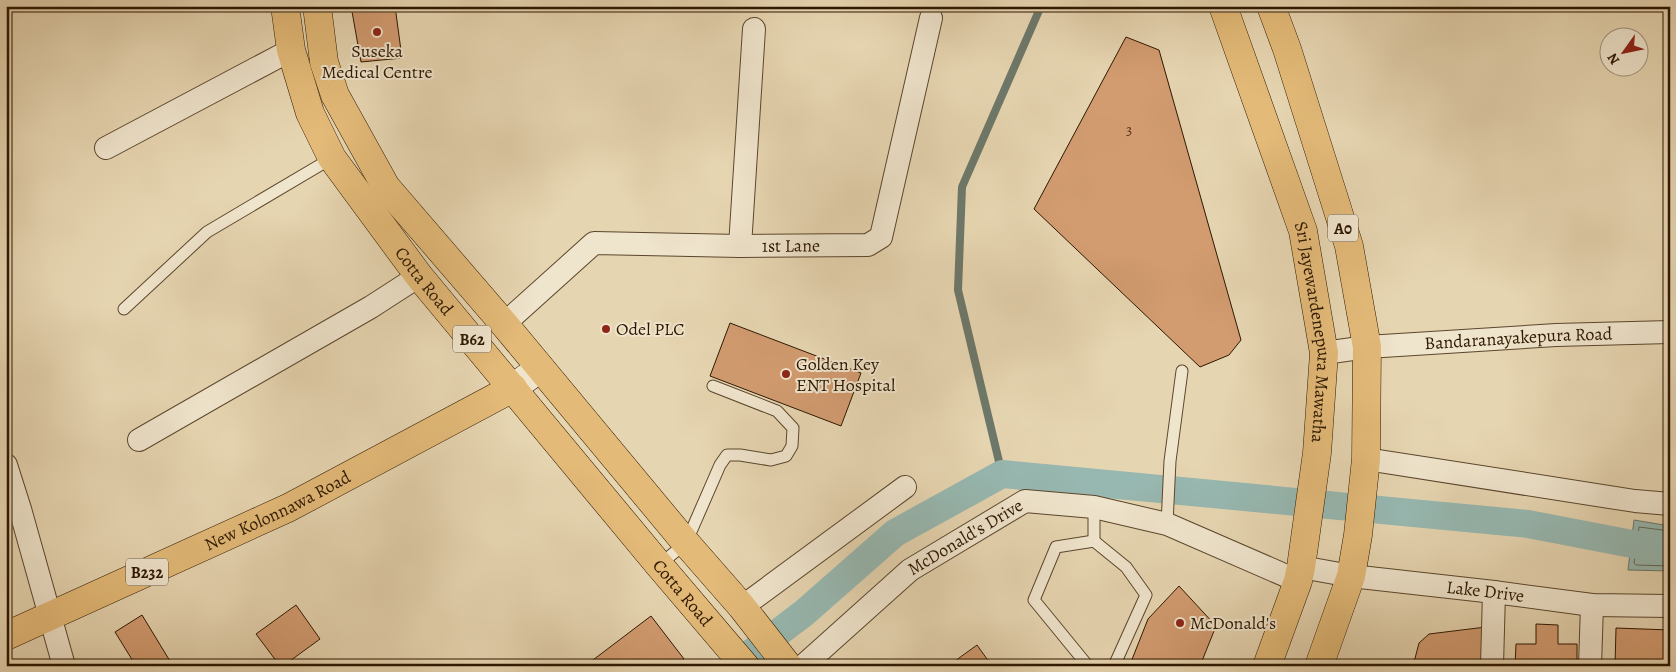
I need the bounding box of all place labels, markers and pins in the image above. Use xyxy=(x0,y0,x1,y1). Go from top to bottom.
marker: Suseka Medical Centre xyxy=(371,26,383,38)
place label: Suseka Medical Centre xyxy=(321,39,433,84)
place label: Odel PLC xyxy=(616,317,684,341)
marker: Odel PLC xyxy=(600,323,612,335)
place label: Golden Key ENT Hospital xyxy=(796,352,896,397)
marker: Golden Key ENT Hospital xyxy=(780,368,792,380)
place label: McDonald's xyxy=(1190,611,1276,635)
marker: McDonald's xyxy=(1174,617,1186,629)

